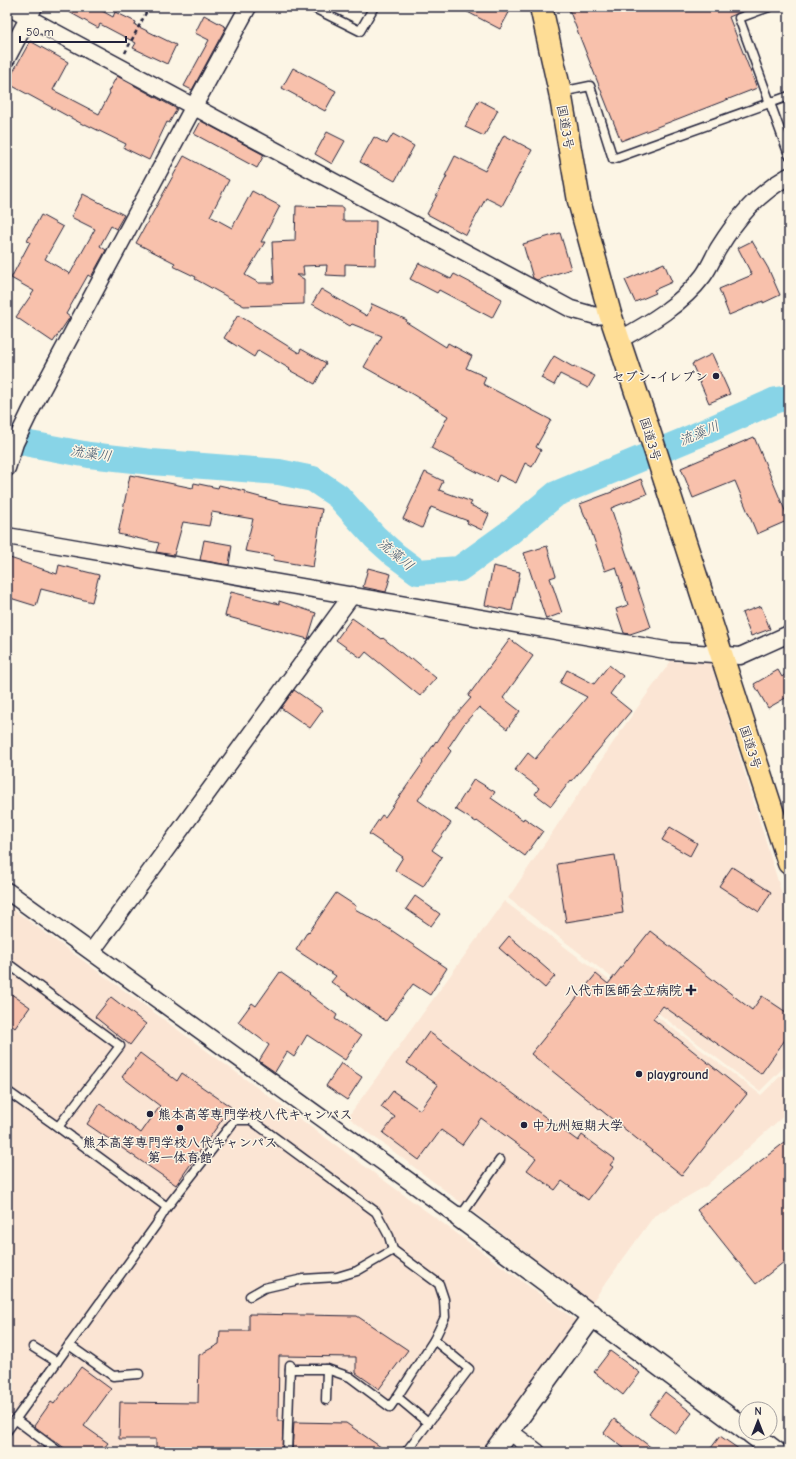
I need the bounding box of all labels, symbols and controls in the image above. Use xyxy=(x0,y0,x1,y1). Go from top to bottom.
scale bar xyxy=(20,18,126,44)
text: 50 m xyxy=(26,25,54,39)
street label: 国道3号 xyxy=(554,103,577,151)
place label: セブン-イレブン xyxy=(612,369,708,384)
marker: セブン-イレブン xyxy=(711,371,721,381)
street label: 国道3号 xyxy=(637,415,664,463)
water label: 流藻川 xyxy=(677,417,722,449)
water label: 流藻川 xyxy=(69,442,113,465)
water label: 流藻川 xyxy=(374,534,417,574)
street label: 国道3号 xyxy=(736,723,765,771)
place label: 八代市医師会立病院 xyxy=(565,983,682,998)
marker: 八代市医師会立病院 xyxy=(685,984,697,996)
place label: playground xyxy=(647,1067,709,1082)
marker: playground xyxy=(634,1069,644,1079)
place label: 熊本高等専門学校八代キャンパス xyxy=(158,1107,352,1122)
marker: 熊本高等専門学校八代キャンパス xyxy=(145,1109,155,1119)
place label: 中九州短期大学 xyxy=(532,1118,623,1133)
marker: 中九州短期大学 xyxy=(519,1120,529,1130)
marker: 熊本高等専門学校八代キャンパス 第一体育館 xyxy=(175,1123,185,1133)
place label: 熊本高等専門学校八代キャンパス 第一体育館 xyxy=(83,1135,277,1165)
north arrow xyxy=(738,1401,778,1441)
text: N xyxy=(754,1405,762,1418)

